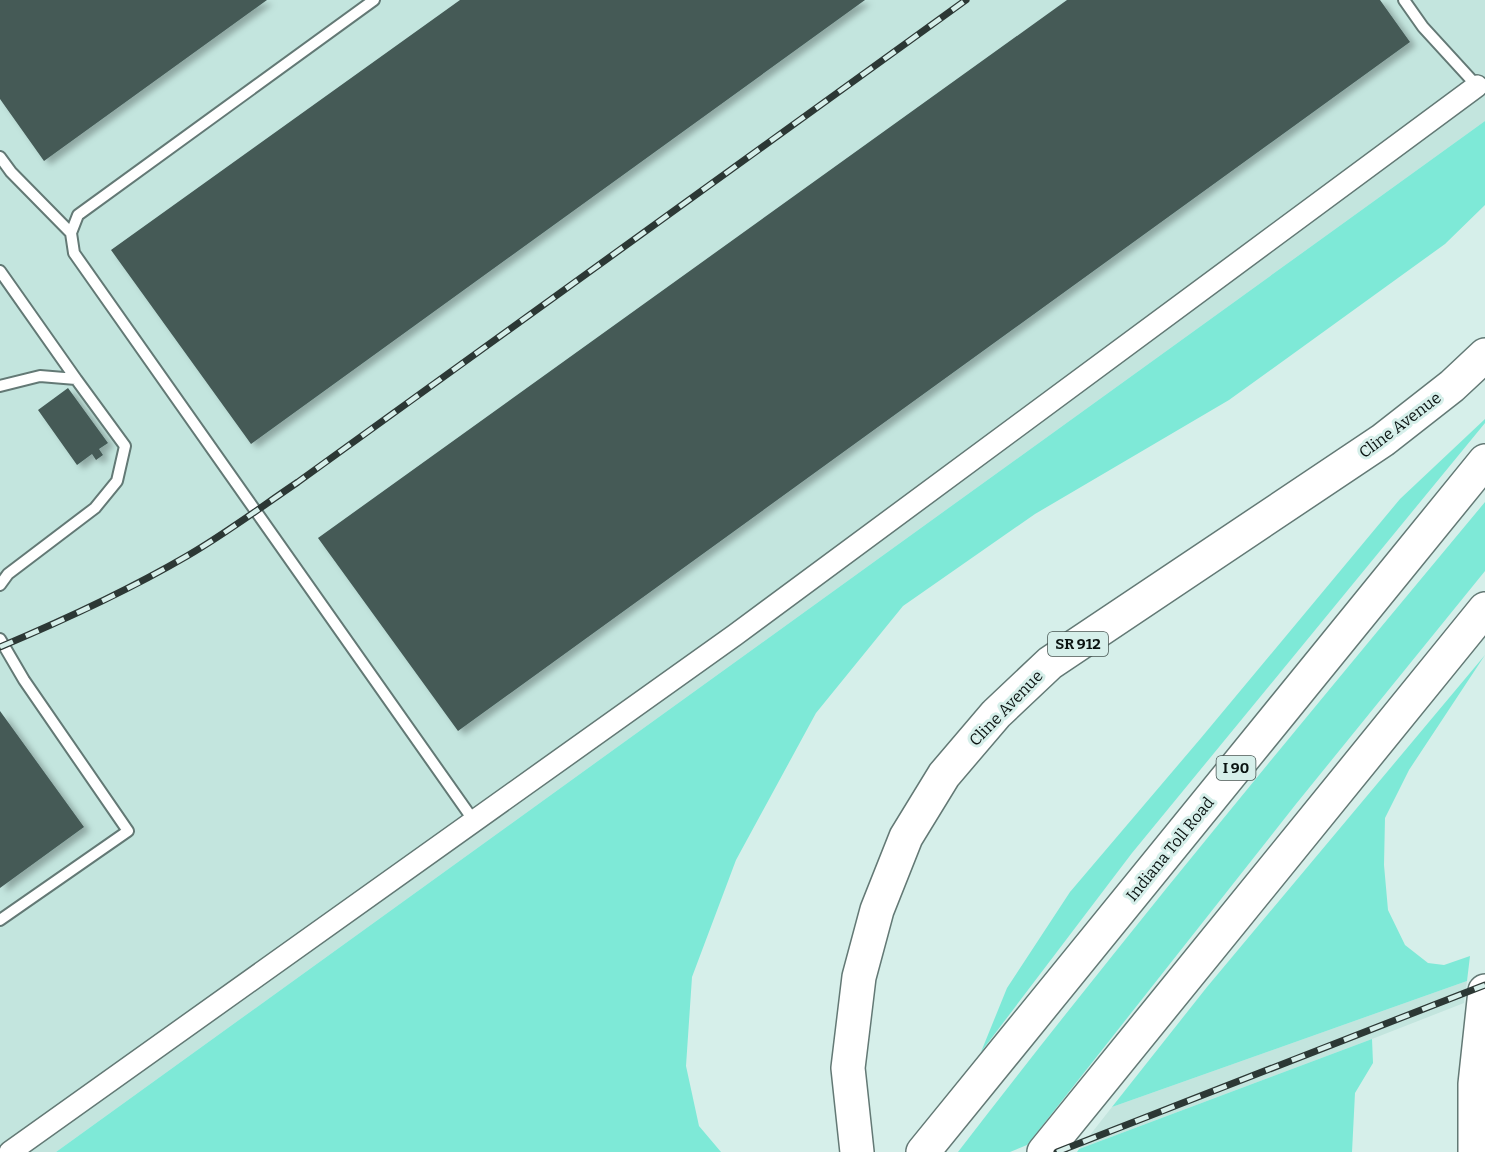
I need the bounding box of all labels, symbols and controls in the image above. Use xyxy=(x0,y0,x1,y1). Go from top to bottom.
street label: Cline Avenue xyxy=(1355,388,1445,462)
road number: SR 912 xyxy=(1048,632,1108,656)
street label: Cline Avenue xyxy=(965,666,1047,750)
road number: I 90 xyxy=(1216,756,1256,780)
street label: Indiana Toll Road xyxy=(1122,793,1218,905)

